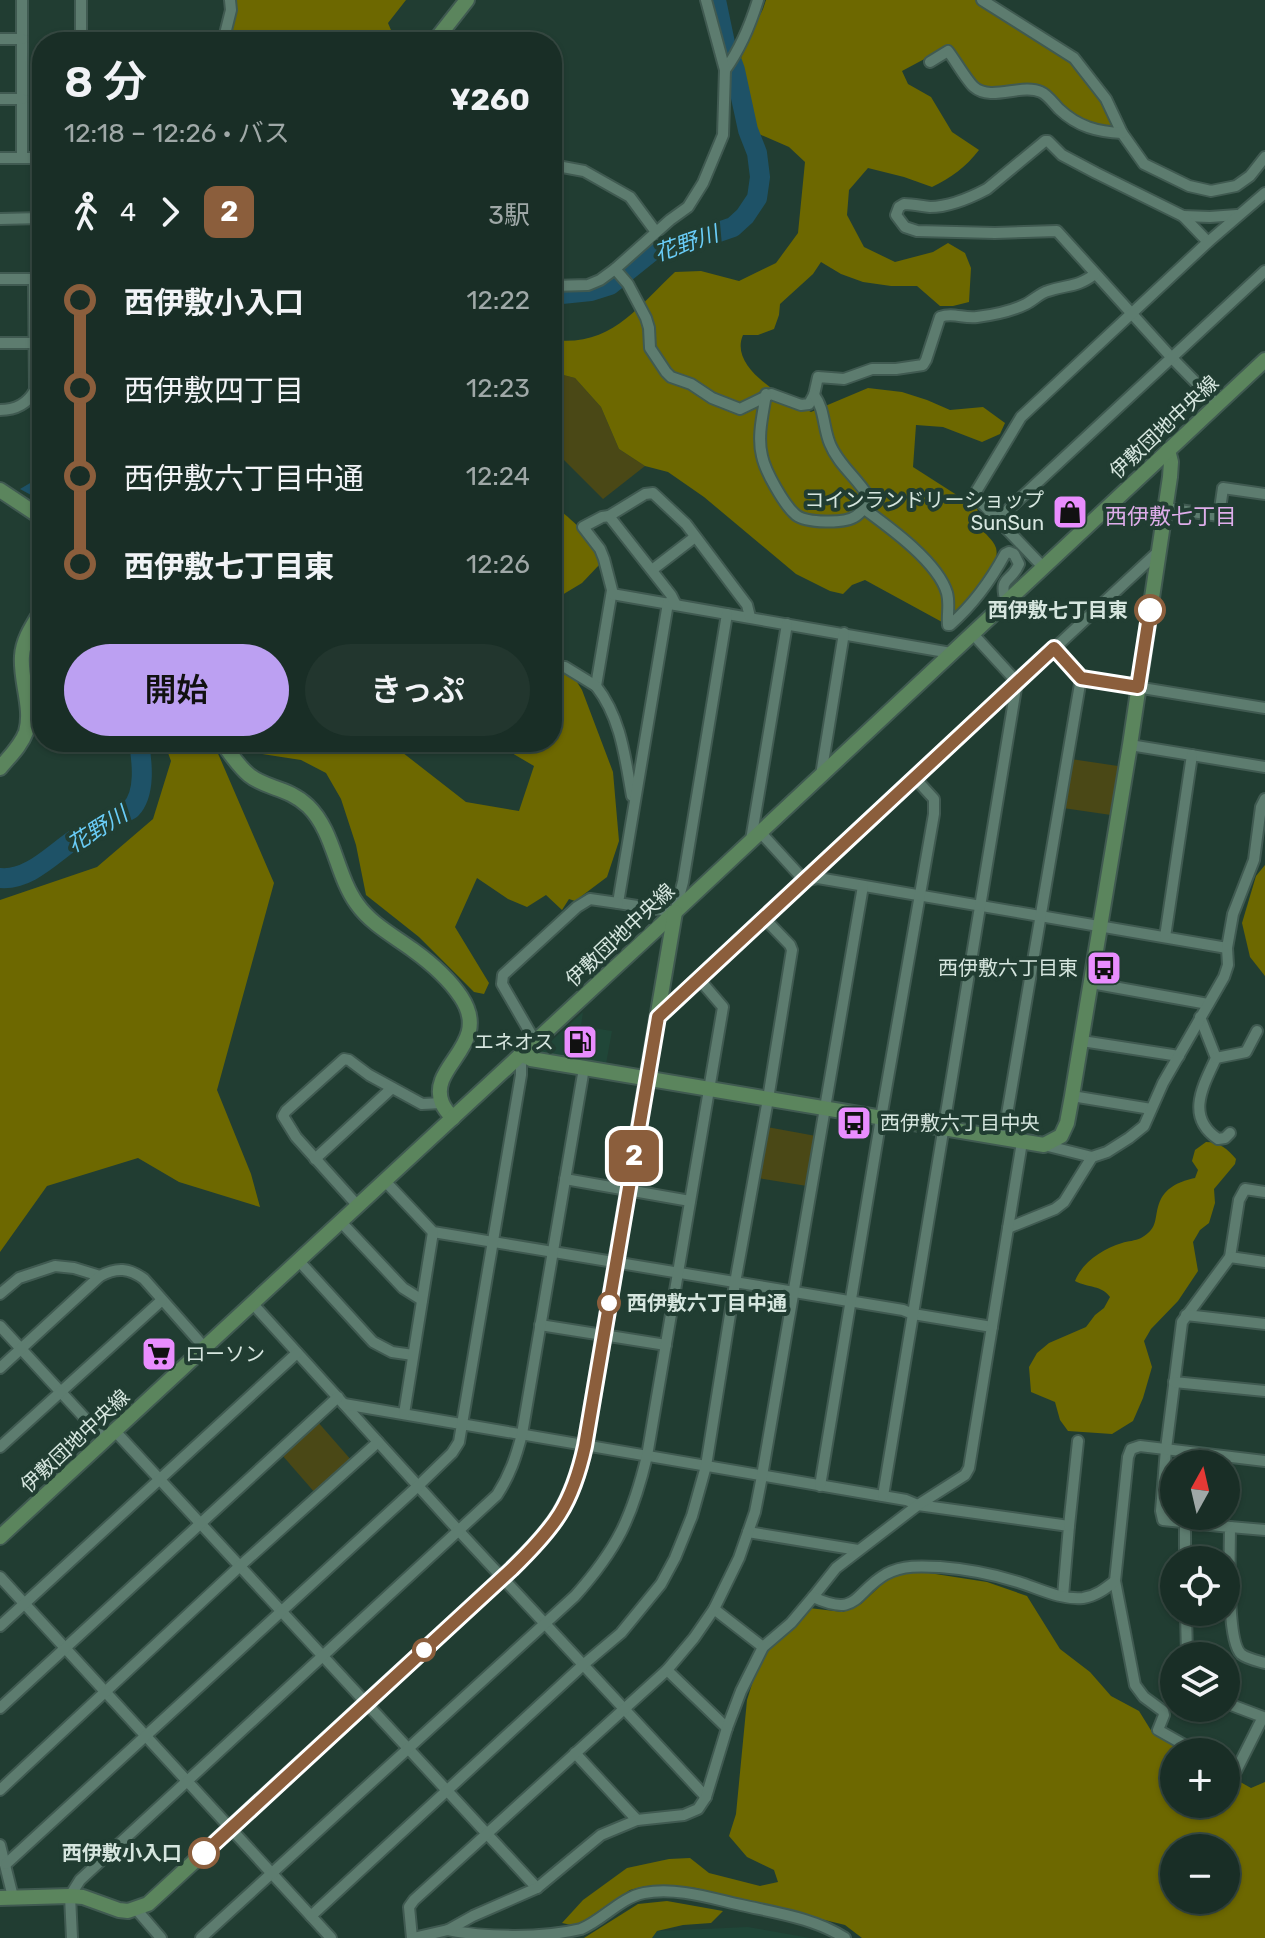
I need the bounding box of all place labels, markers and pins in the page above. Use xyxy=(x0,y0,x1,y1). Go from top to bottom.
place label: コインランドリーショップ SunSun xyxy=(804,488,1044,535)
shop icon: コインランドリーショップ SunSun xyxy=(1051,493,1089,531)
marker: 西伊敷七丁目東 xyxy=(1135,595,1165,625)
place label: 西伊敷七丁目東 xyxy=(988,598,1128,622)
bus stop icon: 西伊敷六丁目東 xyxy=(1085,949,1123,987)
place label: 西伊敷六丁目東 xyxy=(938,956,1078,980)
fuel station icon: エネオス xyxy=(561,1023,599,1061)
place label: エネオス xyxy=(474,1030,554,1054)
bus stop icon: 西伊敷六丁目中央 xyxy=(835,1104,873,1142)
place label: 西伊敷六丁目中央 xyxy=(880,1111,1040,1135)
place label: 西伊敷六丁目中通 xyxy=(627,1291,787,1315)
marker: 西伊敷六丁目中通 xyxy=(598,1292,620,1314)
supermarket icon: ローソン xyxy=(140,1335,178,1373)
place label: ローソン xyxy=(185,1342,265,1366)
unlabelled marker xyxy=(413,1639,435,1661)
marker: 西伊敷小入口 xyxy=(189,1838,219,1868)
place label: 西伊敷小入口 xyxy=(62,1841,182,1865)

